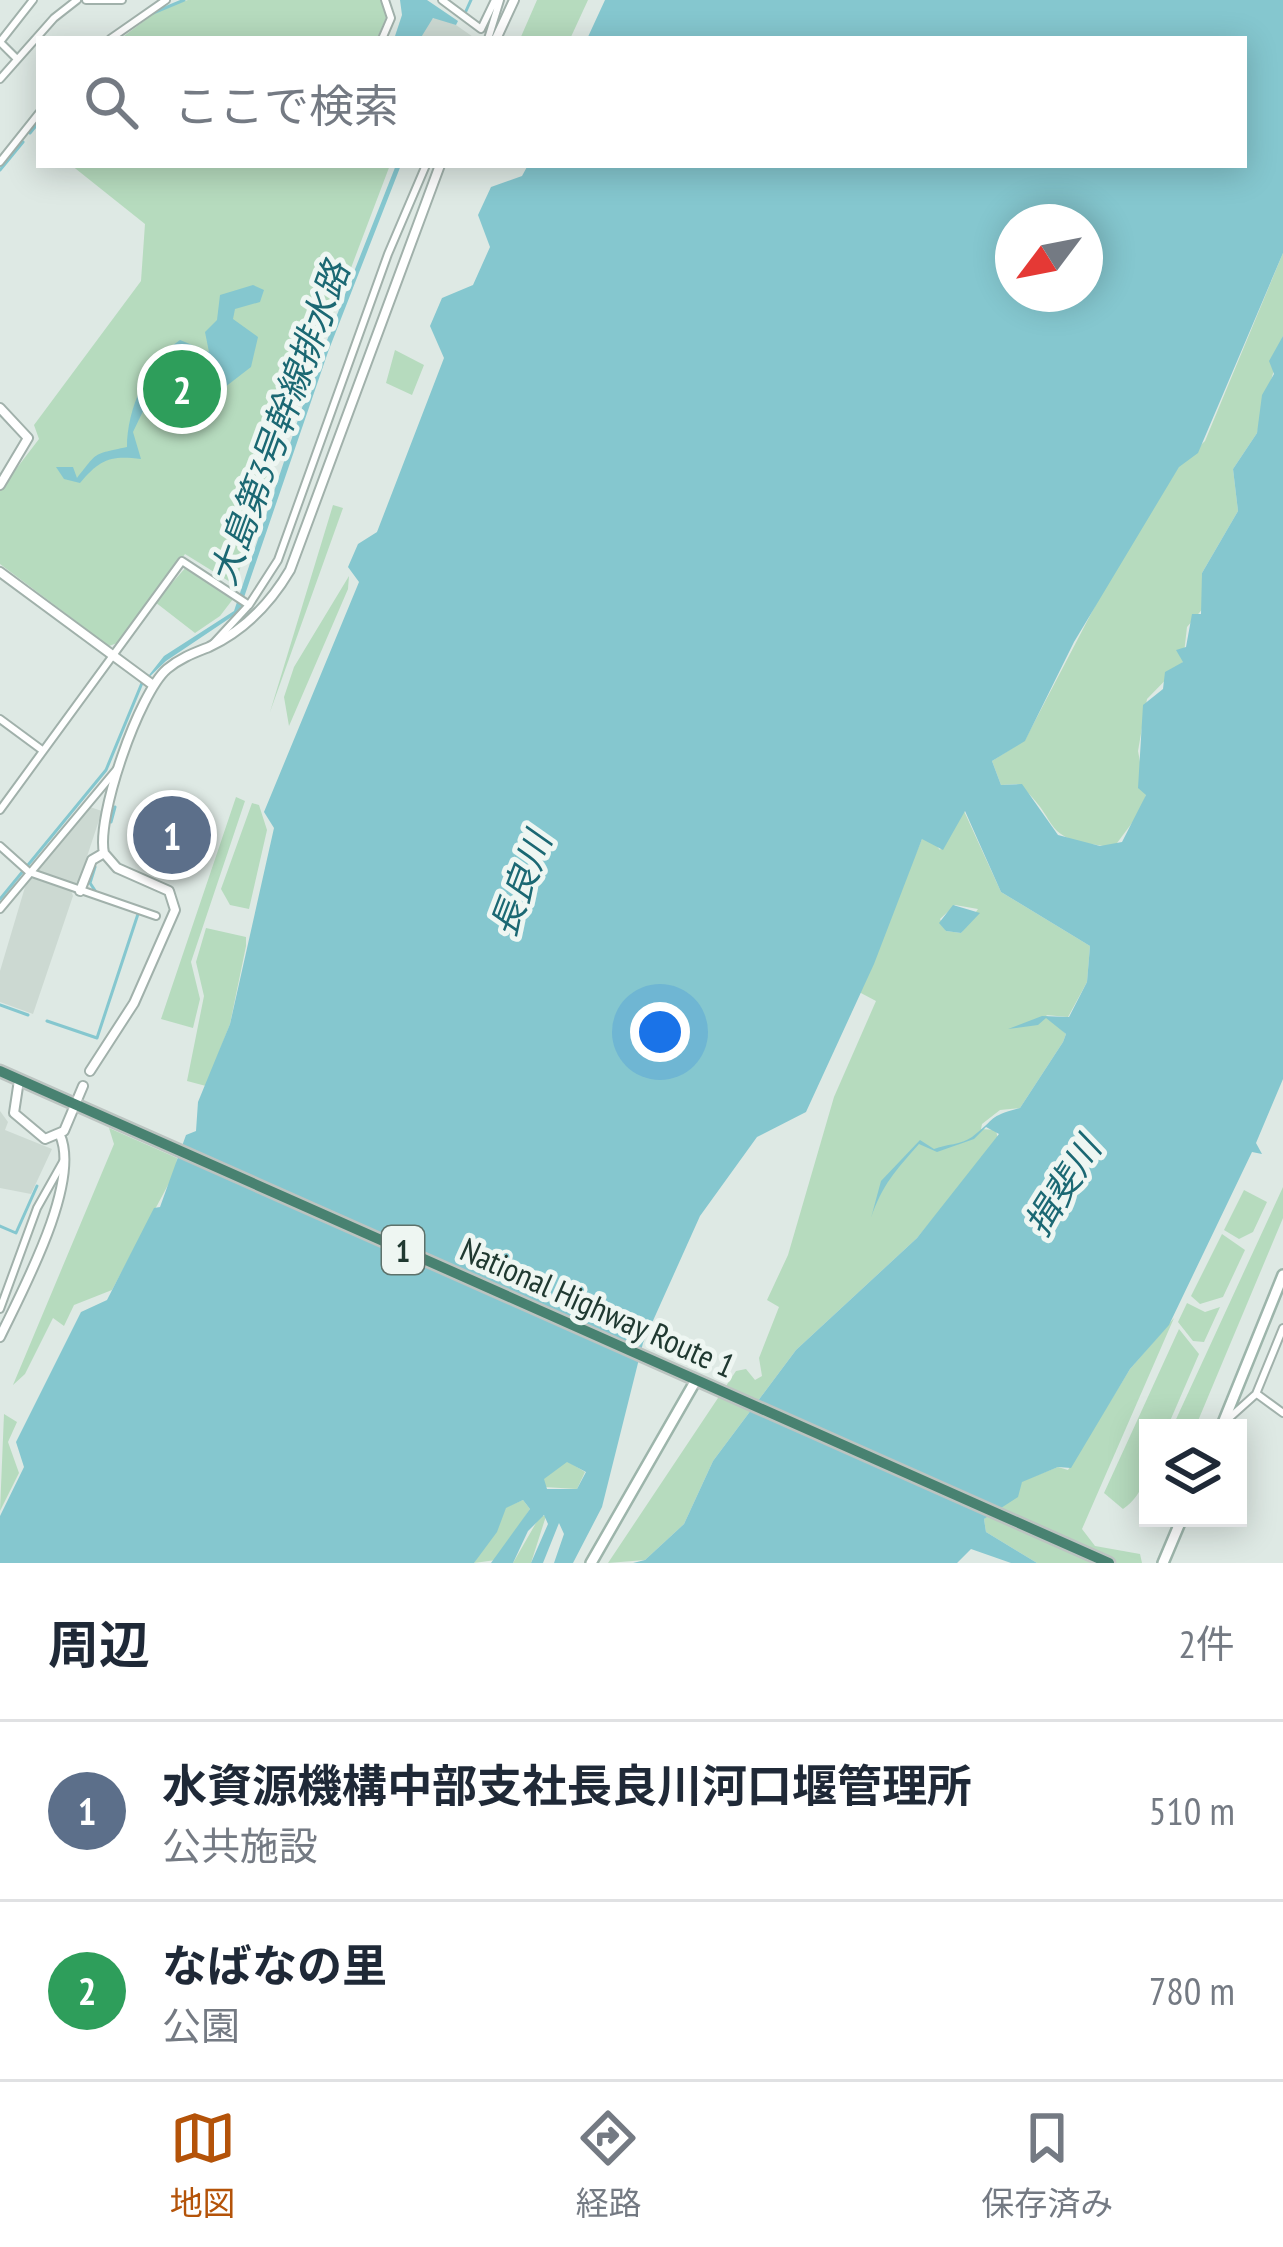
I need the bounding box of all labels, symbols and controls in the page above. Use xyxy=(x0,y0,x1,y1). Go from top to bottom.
search box xyxy=(36,36,1247,168)
icon: search xyxy=(78,69,144,135)
text: ここで検索 xyxy=(174,76,399,134)
north arrow xyxy=(995,204,1103,312)
water label: 大島第3号幹線排水路 xyxy=(199,252,360,591)
pin: 2 xyxy=(143,344,221,434)
pin: 1 xyxy=(133,790,211,880)
water label: 長良川 xyxy=(479,821,563,943)
your location xyxy=(630,1002,690,1062)
water label: 揖斐川 xyxy=(1013,1124,1113,1244)
road number: 1 xyxy=(382,1226,424,1274)
street label: National Highway Route 1 xyxy=(454,1227,742,1387)
map controls xyxy=(1139,1419,1247,1527)
button: layers xyxy=(1139,1419,1247,1527)
text: 周辺 xyxy=(48,1611,150,1677)
text: 2件 xyxy=(1178,1618,1235,1669)
text: 水資源機構中部支社長良川河口堰管理所 xyxy=(162,1756,972,1814)
text: 1 xyxy=(78,1785,96,1836)
text: 510 m xyxy=(1149,1785,1235,1836)
text: 公共施設 xyxy=(162,1820,318,1871)
text: なばなの里 xyxy=(162,1936,387,1994)
text: 2 xyxy=(78,1965,96,2016)
text: 780 m xyxy=(1149,1965,1235,2016)
text: 公園 xyxy=(162,2000,240,2051)
tab: 地図 xyxy=(170,2105,236,2225)
tab: 経路 xyxy=(575,2105,641,2225)
tab: 保存済み xyxy=(981,2105,1113,2225)

